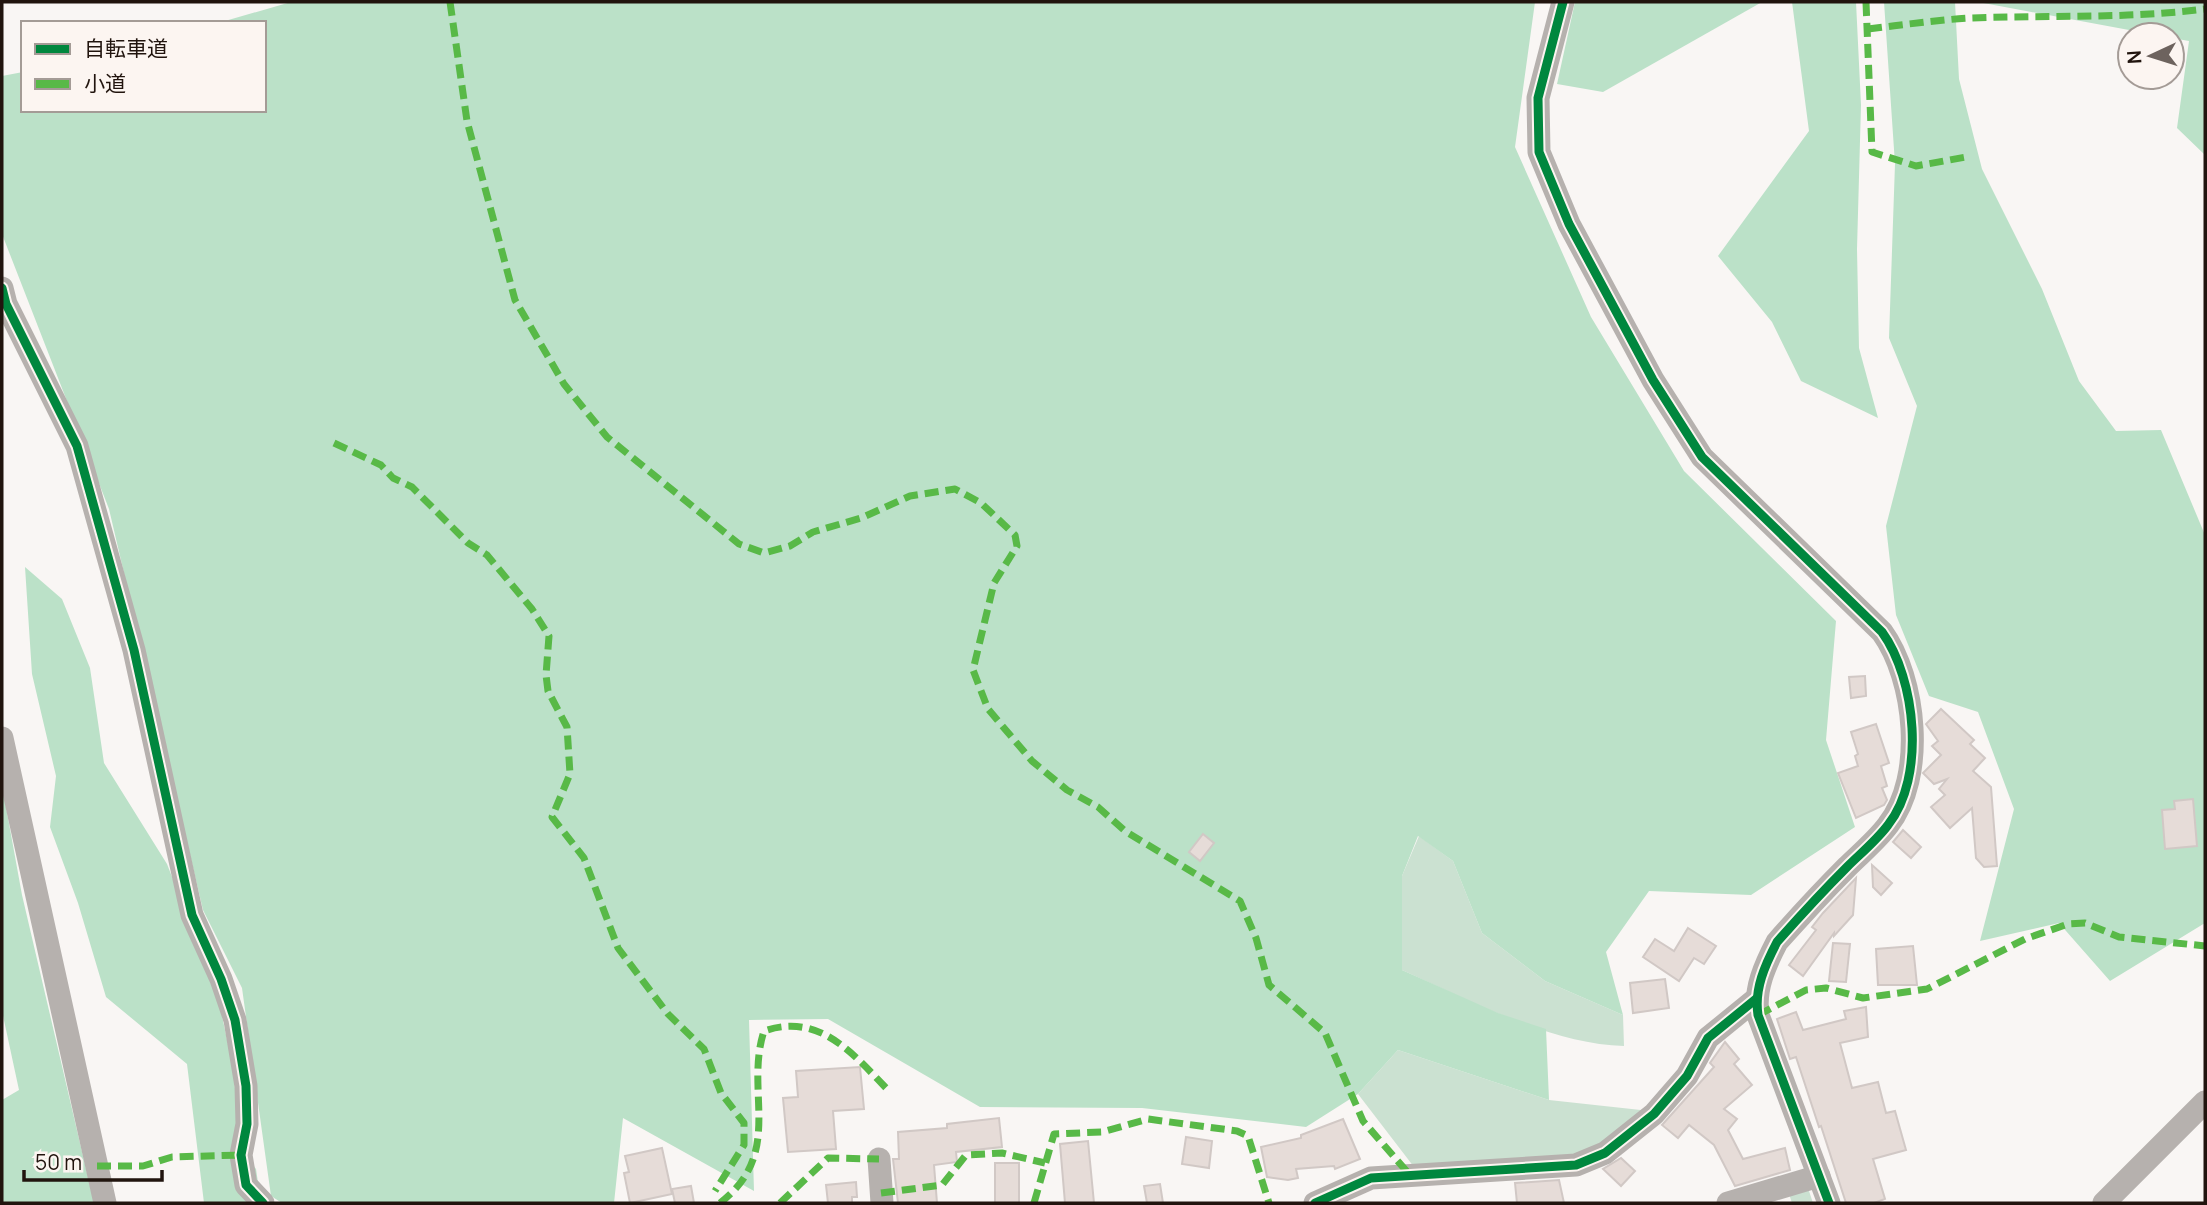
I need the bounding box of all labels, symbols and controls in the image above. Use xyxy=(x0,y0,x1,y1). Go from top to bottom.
legend xyxy=(21,21,266,112)
north arrow xyxy=(2116,21,2186,91)
text: 自転車道 xyxy=(84,34,168,62)
text: N xyxy=(2121,49,2147,65)
text: 小道 xyxy=(84,69,126,97)
scale bar xyxy=(24,1138,163,1182)
text: 50 m xyxy=(35,1148,82,1176)

